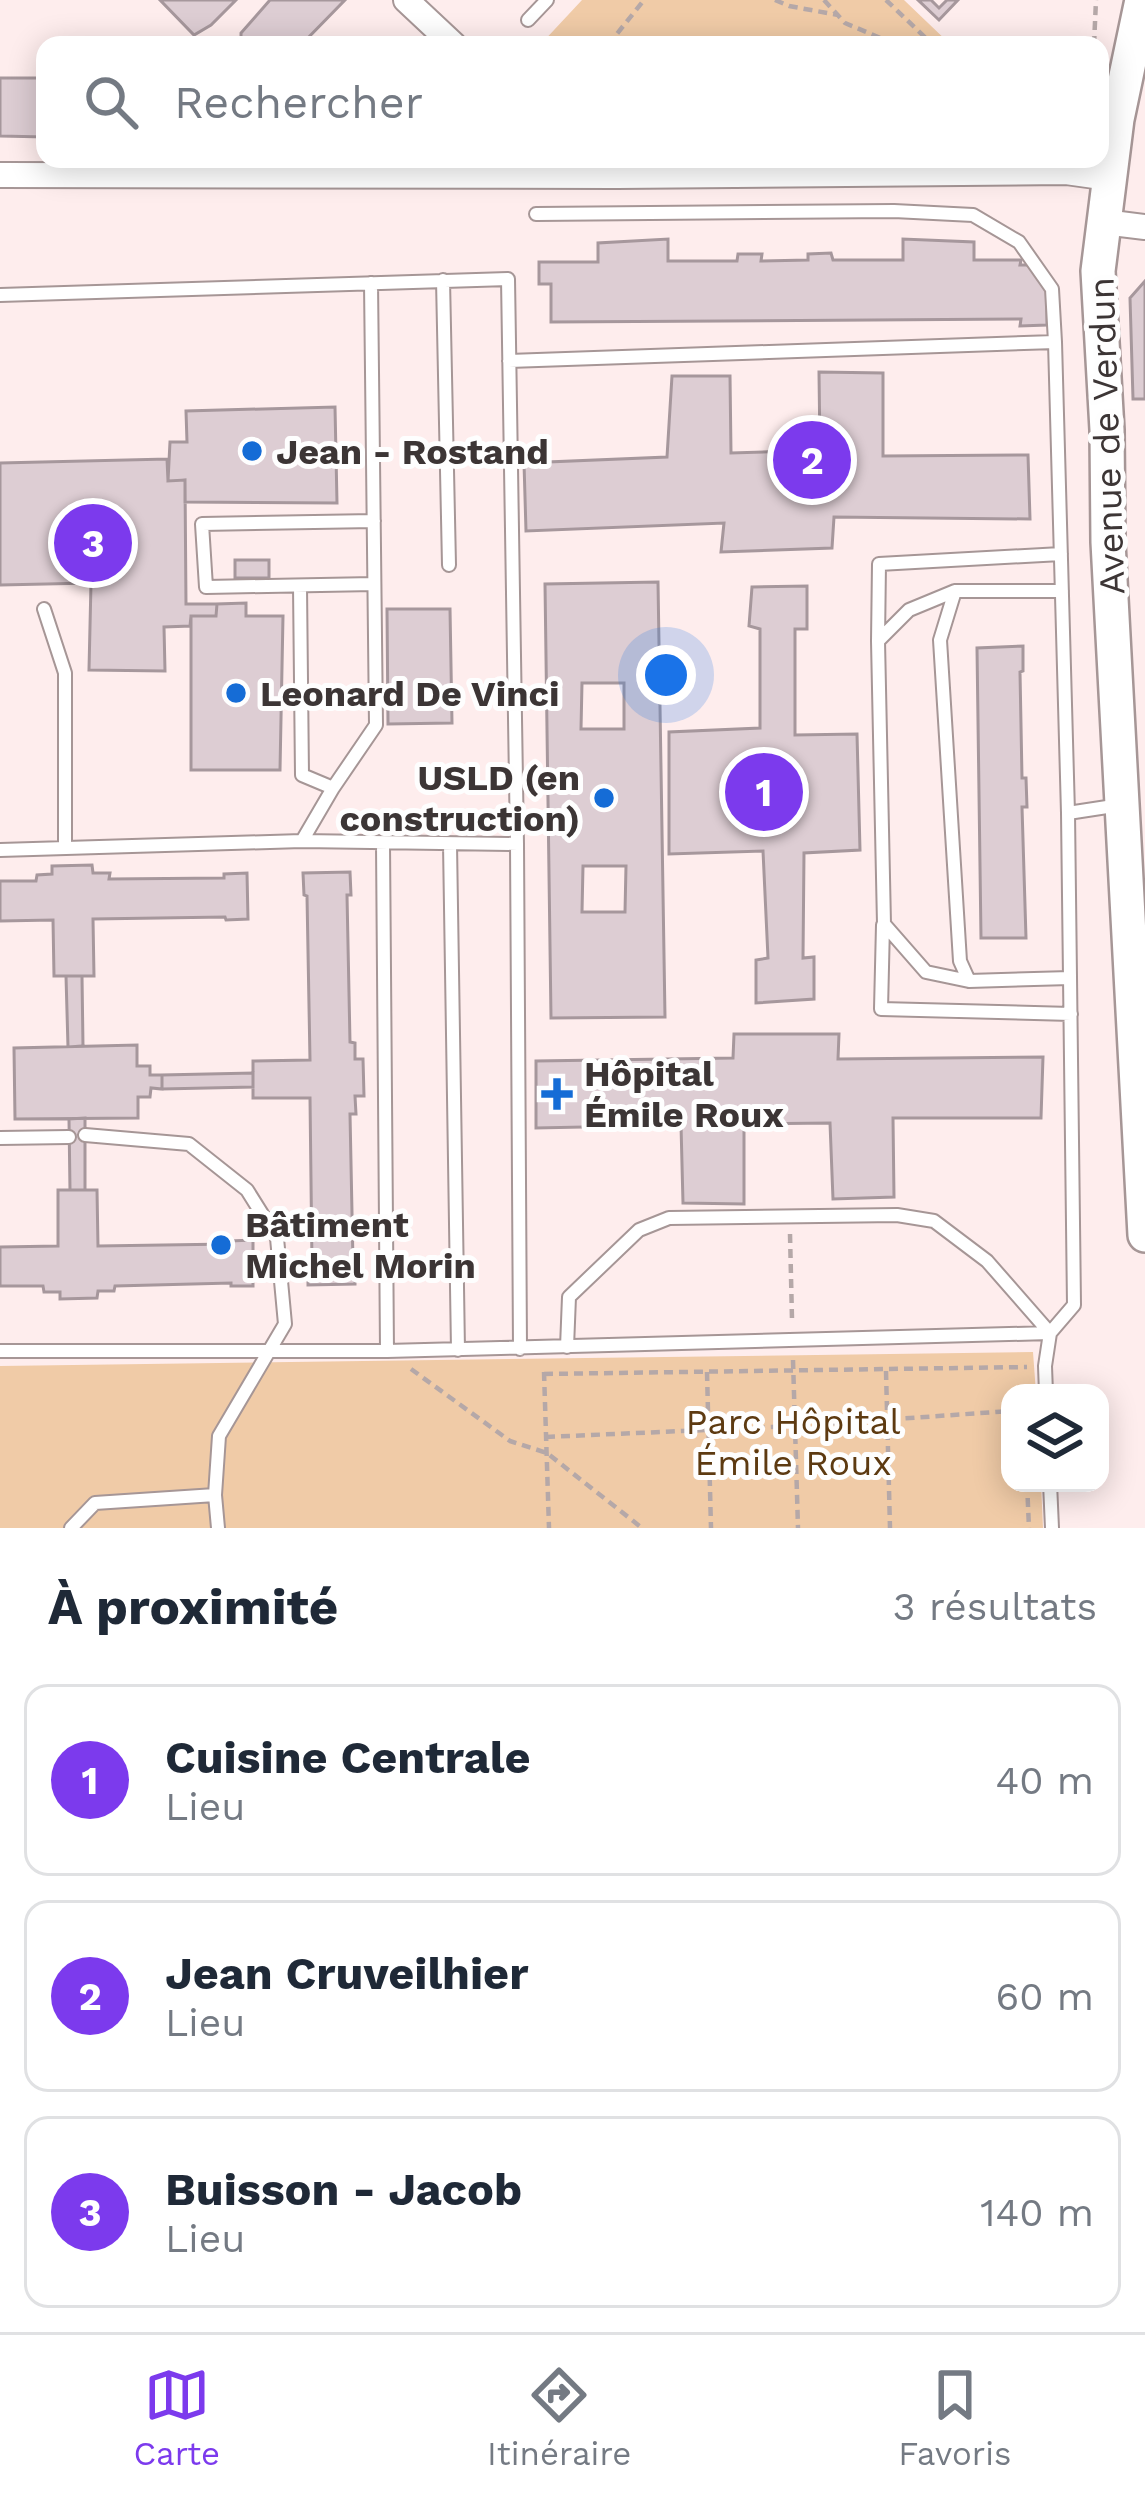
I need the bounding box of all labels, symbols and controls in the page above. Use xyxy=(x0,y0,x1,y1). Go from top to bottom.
search box xyxy=(36,36,1109,168)
icon: search xyxy=(78,69,144,135)
text: Rechercher xyxy=(174,76,423,129)
street label: Avenue de Verdun xyxy=(1080,277,1134,595)
pin: 2 xyxy=(773,415,851,505)
place label: Jean - Rostand xyxy=(276,431,549,473)
marker: Jean - Rostand xyxy=(239,438,265,464)
pin: 3 xyxy=(54,498,132,588)
your location xyxy=(636,645,696,705)
place label: Leonard De Vinci xyxy=(260,673,559,715)
marker: Leonard De Vinci xyxy=(223,680,249,706)
pin: 1 xyxy=(725,747,803,837)
place label: USLD (en construction) xyxy=(339,757,580,840)
marker: USLD (en construction) xyxy=(591,785,617,811)
place label: Hôpital Émile Roux xyxy=(584,1053,784,1136)
marker: Hôpital Émile Roux xyxy=(541,1078,573,1110)
place label: Bâtiment Michel Morin xyxy=(245,1204,476,1287)
marker: Bâtiment Michel Morin xyxy=(208,1232,234,1258)
map controls xyxy=(1001,1384,1109,1492)
button: layers xyxy=(1001,1384,1109,1492)
park label: Parc Hôpital Émile Roux xyxy=(685,1401,901,1484)
text: À proximité xyxy=(48,1577,338,1636)
text: 3 résultats xyxy=(893,1584,1097,1629)
text: Cuisine Centrale xyxy=(165,1731,531,1784)
text: 1 xyxy=(82,1758,98,1803)
text: 40 m xyxy=(995,1758,1094,1803)
text: Lieu xyxy=(165,1784,245,1829)
text: Jean Cruveilhier xyxy=(165,1947,529,2000)
text: 2 xyxy=(78,1974,102,2019)
text: 60 m xyxy=(996,1974,1094,2019)
text: Lieu xyxy=(165,2000,245,2045)
text: Buisson - Jacob xyxy=(165,2163,522,2216)
text: 3 xyxy=(78,2190,102,2235)
text: 140 m xyxy=(980,2190,1094,2235)
text: Lieu xyxy=(165,2216,245,2261)
tab: Carte xyxy=(133,2362,220,2473)
tab: Itinéraire xyxy=(487,2362,631,2473)
tab: Favoris xyxy=(898,2362,1012,2473)

